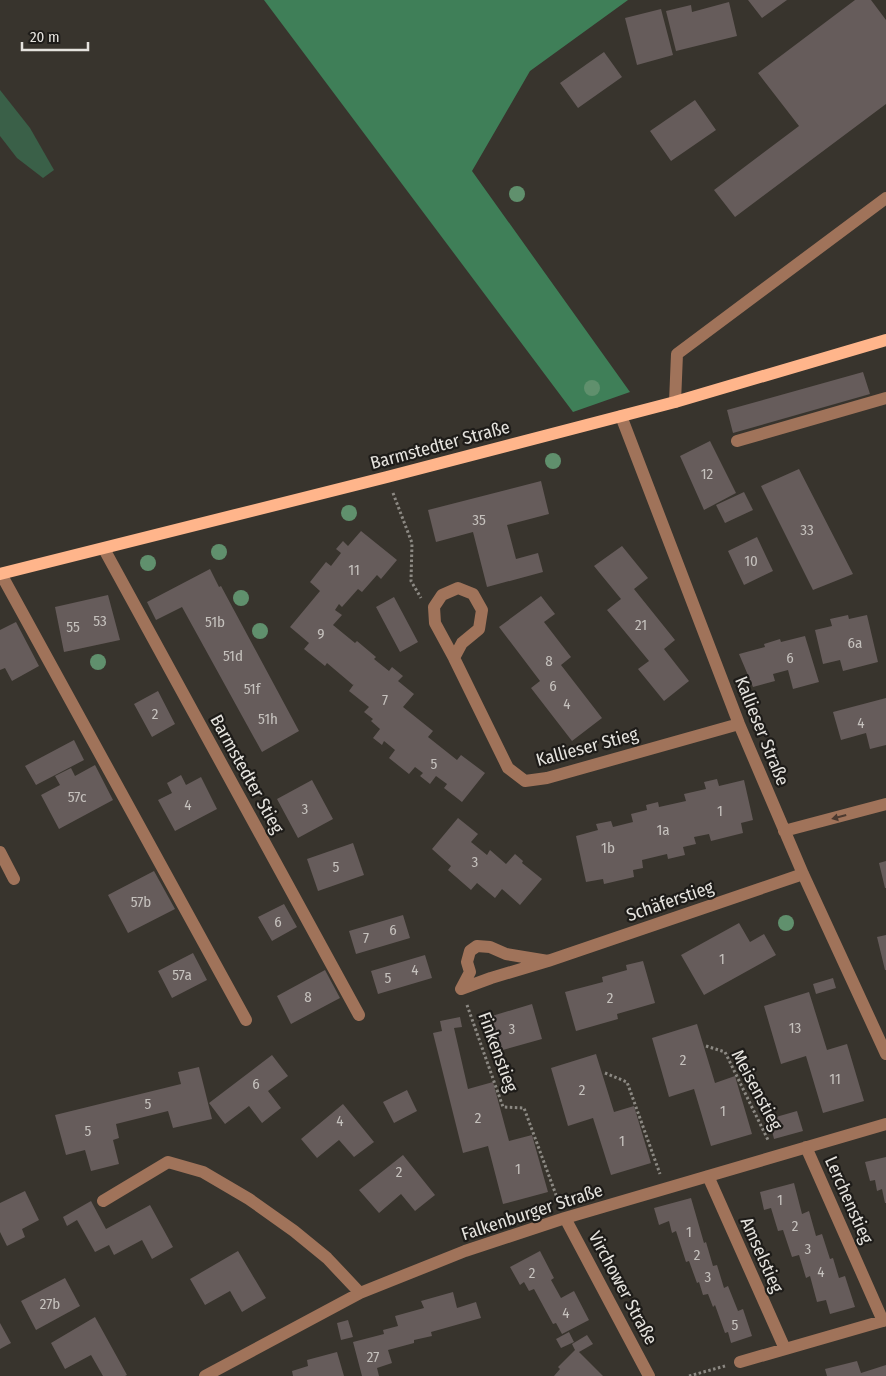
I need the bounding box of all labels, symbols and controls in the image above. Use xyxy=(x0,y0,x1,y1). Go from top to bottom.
scale bar xyxy=(22,20,89,52)
text: 20 m xyxy=(30,28,60,46)
street label: Barmstedter Straße xyxy=(368,416,512,474)
house number: 12 xyxy=(701,465,714,483)
house number: 35 xyxy=(472,511,486,529)
house number: 33 xyxy=(800,521,814,539)
house number: 10 xyxy=(744,552,758,570)
house number: 11 xyxy=(348,561,360,579)
house number: 53 xyxy=(93,612,107,630)
house number: 51b xyxy=(205,613,225,631)
house number: 21 xyxy=(635,616,647,634)
house number: 55 xyxy=(66,618,80,636)
house number: 9 xyxy=(317,625,325,643)
house number: 6a xyxy=(848,634,862,652)
house number: 51d xyxy=(223,647,243,665)
house number: 6 xyxy=(786,649,794,667)
house number: 8 xyxy=(545,652,553,670)
street label: Kallieser Straße xyxy=(730,673,794,789)
house number: 6 xyxy=(549,677,557,695)
house number: 51f xyxy=(244,680,262,698)
house number: 7 xyxy=(382,691,388,709)
house number: 4 xyxy=(563,695,571,713)
house number: 2 xyxy=(152,705,159,723)
house number: 51h xyxy=(258,710,278,728)
street label: Barmstedter Stieg xyxy=(205,711,289,838)
house number: 4 xyxy=(857,714,865,732)
street label: Kallieser Stieg xyxy=(534,723,641,771)
house number: 5 xyxy=(431,755,438,773)
house number: 57c xyxy=(68,788,87,806)
house number: 4 xyxy=(184,796,192,814)
house number: 3 xyxy=(302,800,309,818)
house number: 1 xyxy=(717,802,723,820)
one-way arrow xyxy=(831,813,846,821)
house number: 1a xyxy=(656,821,670,839)
house number: 1b xyxy=(601,839,615,857)
house number: 3 xyxy=(472,853,479,871)
house number: 5 xyxy=(333,858,340,876)
street label: Schäferstieg xyxy=(624,876,717,926)
house number: 57b xyxy=(131,893,151,911)
house number: 6 xyxy=(274,913,282,931)
house number: 6 xyxy=(389,921,397,939)
house number: 7 xyxy=(363,929,369,947)
house number: 1 xyxy=(719,950,725,968)
house number: 4 xyxy=(411,961,419,979)
house number: 57a xyxy=(172,966,192,984)
house number: 5 xyxy=(385,969,392,987)
house number: 8 xyxy=(304,988,312,1006)
house number: 2 xyxy=(607,989,614,1007)
street label: Finkenstieg xyxy=(473,1009,523,1095)
house number: 13 xyxy=(789,1019,802,1037)
house number: 3 xyxy=(509,1020,516,1038)
street label: Meisenstieg xyxy=(727,1046,788,1134)
house number: 2 xyxy=(680,1051,687,1069)
house number: 11 xyxy=(829,1070,841,1088)
house number: 6 xyxy=(252,1075,260,1093)
house number: 2 xyxy=(579,1081,586,1099)
house number: 5 xyxy=(145,1095,152,1113)
house number: 1 xyxy=(720,1102,726,1120)
house number: 2 xyxy=(475,1109,482,1127)
house number: 4 xyxy=(336,1112,344,1130)
house number: 5 xyxy=(85,1122,92,1140)
house number: 1 xyxy=(619,1132,625,1150)
street label: Lerchenstieg xyxy=(820,1153,878,1248)
house number: 1 xyxy=(515,1160,521,1178)
house number: 2 xyxy=(396,1163,403,1181)
street label: Falkenburger Straße xyxy=(459,1179,606,1245)
house number: 1 xyxy=(777,1191,783,1209)
street label: Amselstieg xyxy=(736,1214,789,1297)
house number: 2 xyxy=(792,1217,799,1235)
house number: 1 xyxy=(686,1223,692,1241)
street label: Virchower Straße xyxy=(584,1228,662,1349)
house number: 3 xyxy=(805,1240,812,1258)
house number: 2 xyxy=(694,1246,701,1264)
house number: 4 xyxy=(817,1263,825,1281)
house number: 2 xyxy=(529,1264,536,1282)
house number: 3 xyxy=(705,1268,712,1286)
house number: 27b xyxy=(40,1295,60,1313)
house number: 4 xyxy=(562,1304,570,1322)
house number: 5 xyxy=(732,1316,739,1334)
house number: 27 xyxy=(367,1348,379,1366)

